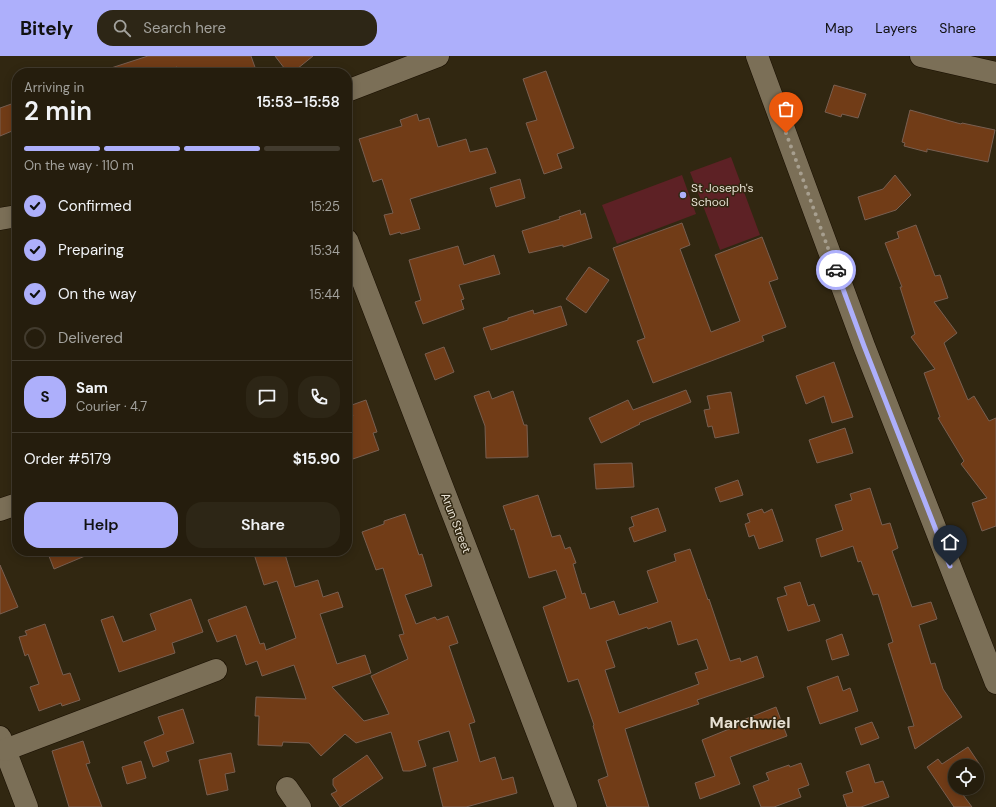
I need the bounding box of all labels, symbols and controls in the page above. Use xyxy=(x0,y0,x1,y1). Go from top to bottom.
search box xyxy=(97,10,377,46)
text: Bitely xyxy=(20,16,73,41)
icon: search xyxy=(111,17,133,39)
text: Search here xyxy=(143,18,226,38)
text: Map xyxy=(825,19,853,37)
text: Layers xyxy=(875,19,917,37)
text: Share xyxy=(939,19,976,37)
text: Arriving in xyxy=(24,79,84,96)
text: 15:53–15:58 xyxy=(257,92,340,112)
pin xyxy=(769,92,803,133)
text: 2 min xyxy=(24,94,92,128)
icon: bag xyxy=(775,98,797,120)
text: On the way · 110 m xyxy=(24,157,134,174)
place label: St Joseph's School xyxy=(691,180,754,210)
marker: St Joseph's School xyxy=(678,190,688,200)
icon: check xyxy=(24,195,46,217)
text: Confirmed xyxy=(58,196,132,216)
text: 15:25 xyxy=(310,198,340,215)
icon: check xyxy=(24,239,46,261)
text: Preparing xyxy=(58,240,124,260)
text: 15:34 xyxy=(310,242,340,259)
courier xyxy=(816,250,856,290)
icon: car xyxy=(825,259,847,281)
icon: check xyxy=(24,283,46,305)
text: On the way xyxy=(58,284,137,304)
text: 15:44 xyxy=(310,286,340,303)
text: Delivered xyxy=(58,328,123,348)
button: chat xyxy=(246,376,288,418)
button: phone xyxy=(298,376,340,418)
text: Sam xyxy=(76,378,108,398)
text: S xyxy=(40,387,50,407)
text: Courier · 4.7 xyxy=(76,398,147,415)
text: Order #5179 xyxy=(24,449,111,469)
text: $15.90 xyxy=(293,449,340,469)
street label: Arun Street xyxy=(437,491,475,556)
button: Help xyxy=(24,502,178,548)
button: Share xyxy=(186,502,340,548)
pin xyxy=(933,525,967,566)
icon: home xyxy=(939,531,961,553)
district label: Marchwiel xyxy=(710,712,790,733)
map controls xyxy=(948,759,984,795)
button: locate xyxy=(948,759,984,795)

